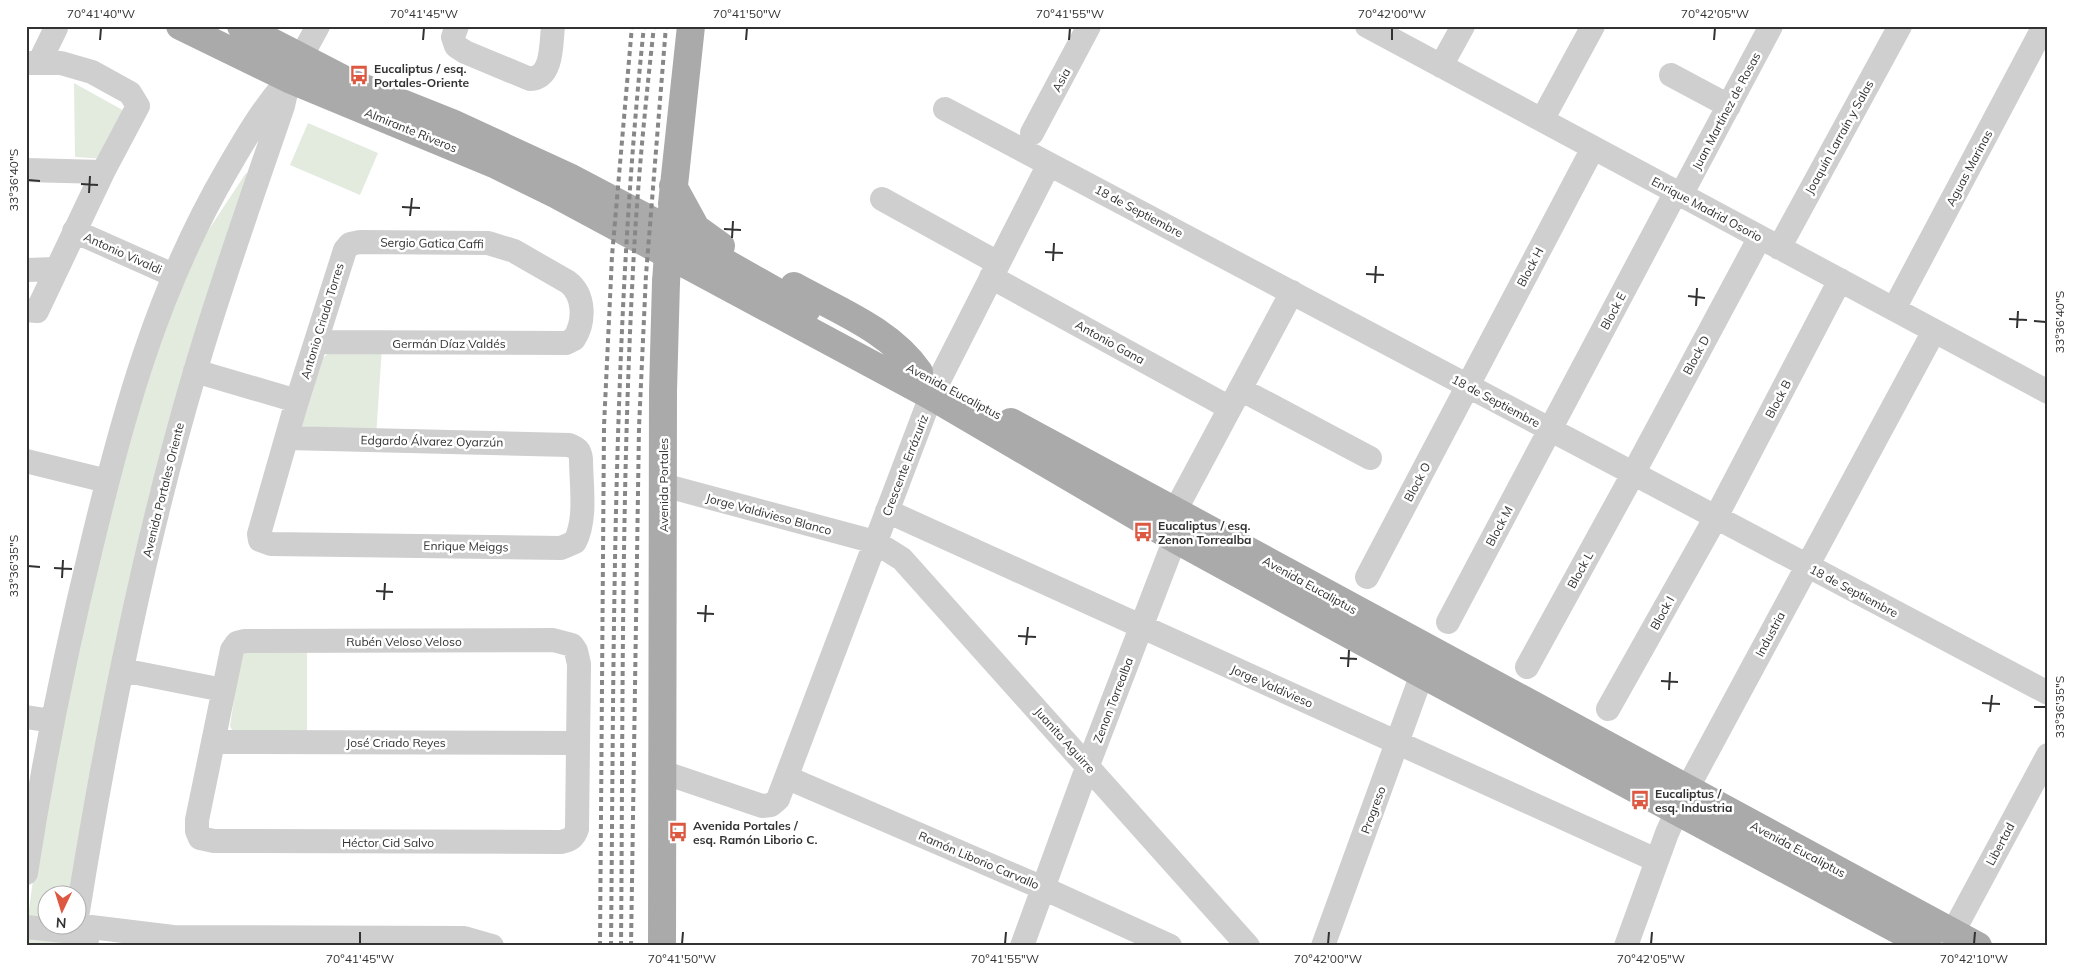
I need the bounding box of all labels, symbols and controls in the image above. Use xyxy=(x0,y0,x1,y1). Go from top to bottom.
text: 70°41'40"W xyxy=(67,6,135,21)
text: 70°41'45"W xyxy=(390,6,458,21)
text: 70°41'50"W xyxy=(713,6,781,21)
text: 70°41'55"W xyxy=(1036,6,1104,21)
text: 70°42'00"W xyxy=(1358,6,1426,21)
text: 70°42'05"W xyxy=(1681,6,1749,21)
street label: Juan Martínez de Rosas xyxy=(1689,49,1763,173)
place label: Eucaliptus / esq. Portales-Oriente xyxy=(374,61,469,90)
bus stop icon: Eucaliptus / esq. Portales-Oriente xyxy=(348,64,370,86)
street label: Asia xyxy=(1049,66,1073,94)
street label: Joaquín Larraín y Salas xyxy=(1801,77,1877,197)
street label: Almirante Riveros xyxy=(363,105,459,155)
street label: Aguas Marinas xyxy=(1943,127,1995,209)
text: 33°36'40"S xyxy=(6,149,21,211)
street label: Enrique Madrid Osorio xyxy=(1649,173,1765,245)
street label: 18 de Septiembre xyxy=(1092,181,1186,241)
street label: Antonio Vivaldi xyxy=(81,229,165,277)
street label: Sergio Gatica Caffi xyxy=(380,235,484,251)
street label: Block H xyxy=(1513,245,1547,289)
street label: Antonio Criado Torres xyxy=(297,261,347,381)
street label: Block E xyxy=(1597,290,1629,332)
text: 33°36'40"S xyxy=(2052,291,2067,353)
street label: Antonio Gana xyxy=(1073,317,1147,367)
street label: Block D xyxy=(1679,333,1713,377)
street label: Germán Díaz Valdés xyxy=(392,336,506,351)
street label: Avenida Eucaliptus xyxy=(904,360,1004,422)
street label: 18 de Septiembre xyxy=(1449,371,1543,431)
street label: Block B xyxy=(1762,377,1794,421)
street label: Crescente Errázuriz xyxy=(879,412,931,518)
street label: Avenida Portales Oriente xyxy=(139,421,187,559)
street label: Edgardo Álvarez Oyarzún xyxy=(361,432,503,450)
street label: Avenida Portales xyxy=(656,438,671,532)
street label: Block O xyxy=(1400,460,1434,504)
street label: Jorge Valdivieso Blanco xyxy=(705,490,834,538)
street label: Block M xyxy=(1482,503,1516,549)
place label: Eucaliptus / esq. Zenon Torrealba xyxy=(1158,518,1252,547)
bus stop icon: Eucaliptus / esq. Zenon Torrealba xyxy=(1132,521,1154,543)
text: 33°36'35"S xyxy=(6,535,21,597)
street label: Enrique Meiggs xyxy=(423,538,509,554)
street label: Block L xyxy=(1564,549,1596,591)
street label: Avenida Eucaliptus xyxy=(1260,553,1360,617)
street label: 18 de Septiembre xyxy=(1807,561,1901,621)
street label: Block I xyxy=(1647,594,1677,632)
street label: Industria xyxy=(1752,609,1788,659)
street label: Rubén Veloso Veloso xyxy=(346,634,462,649)
street label: Zenon Torrealba xyxy=(1090,655,1136,745)
street label: Jorge Valdivieso xyxy=(1229,661,1316,711)
text: 33°36'35"S xyxy=(2052,676,2067,738)
street label: Juanita Aguirre xyxy=(1032,704,1098,776)
street label: José Criado Reyes xyxy=(346,735,446,750)
street label: Progreso xyxy=(1357,784,1389,836)
place label: Eucaliptus / esq. Industria xyxy=(1655,786,1732,815)
bus stop icon: Eucaliptus / esq. Industria xyxy=(1629,789,1651,811)
place label: Avenida Portales / esq. Ramón Liborio C. xyxy=(693,818,817,847)
street label: Avenida Eucaliptus xyxy=(1748,818,1848,880)
street label: Libertad xyxy=(1982,820,2018,868)
bus stop icon: Avenida Portales / esq. Ramón Liborio C. xyxy=(667,821,689,843)
street label: Ramón Liborio Carvallo xyxy=(916,828,1042,892)
street label: Héctor Cid Salvo xyxy=(342,835,434,850)
north arrow xyxy=(38,884,88,934)
text: N xyxy=(55,914,67,932)
text: 70°41'45"W xyxy=(326,951,394,966)
text: 70°41'50"W xyxy=(648,951,716,966)
text: 70°41'55"W xyxy=(971,951,1039,966)
text: 70°42'00"W xyxy=(1294,951,1362,966)
text: 70°42'05"W xyxy=(1617,951,1685,966)
text: 70°42'10"W xyxy=(1940,951,2008,966)

